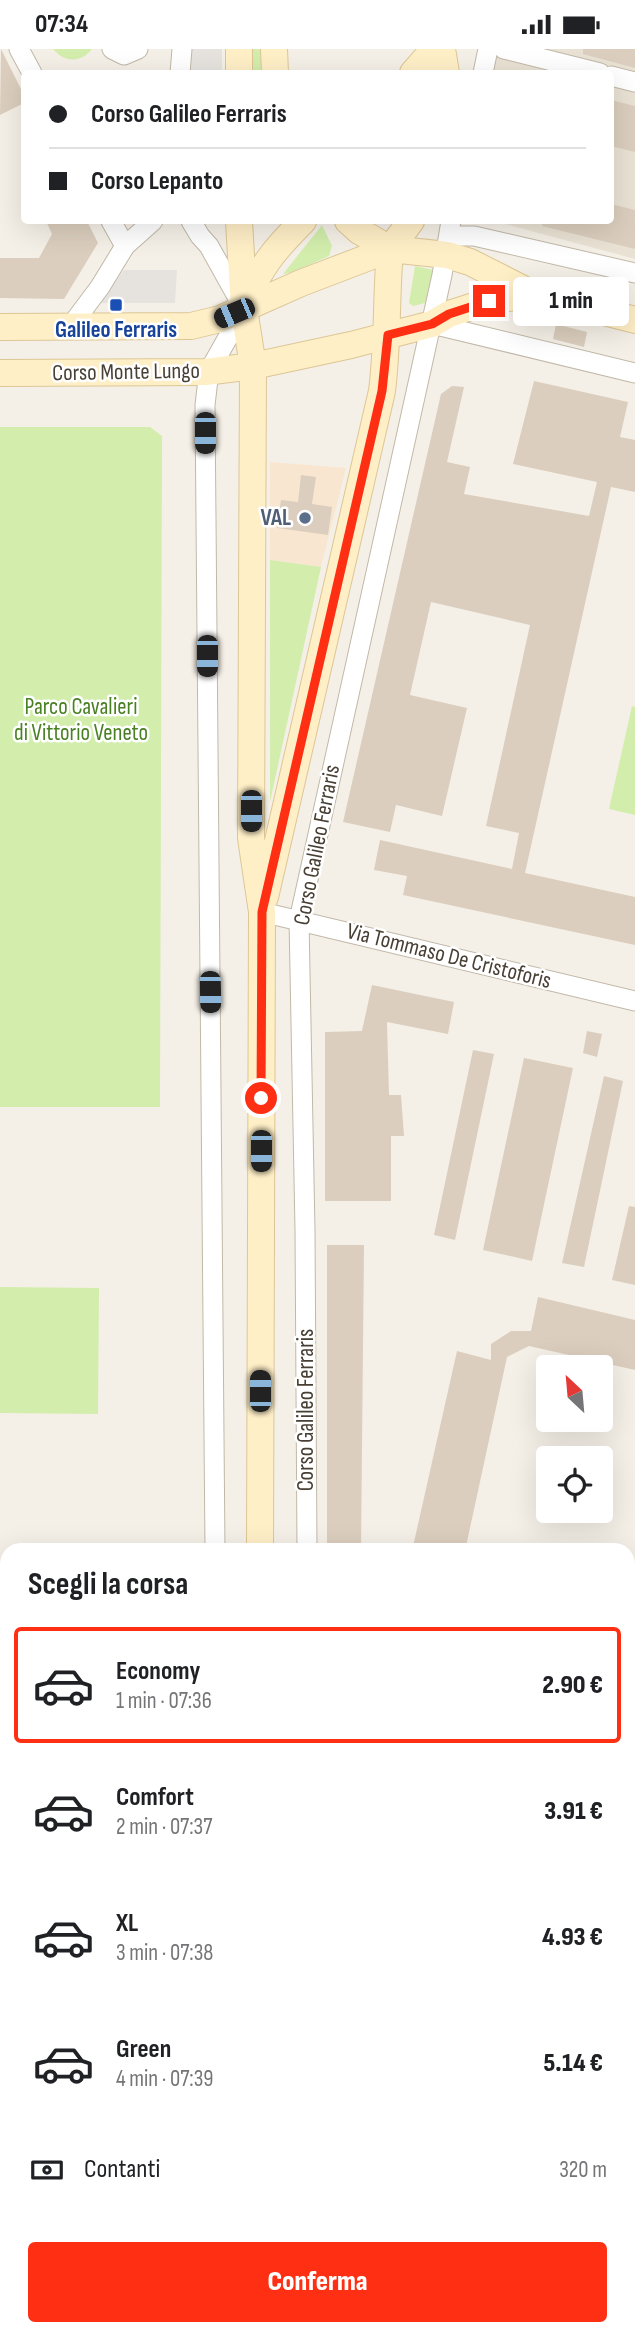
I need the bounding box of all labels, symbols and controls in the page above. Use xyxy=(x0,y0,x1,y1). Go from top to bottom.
text: 07:34 xyxy=(35,9,88,40)
text: Corso Galileo Ferraris xyxy=(91,99,287,130)
text: Corso Lepanto xyxy=(91,166,223,197)
callout: 1 min xyxy=(514,277,629,325)
route end xyxy=(473,285,505,317)
text: 1 min xyxy=(549,287,593,315)
car xyxy=(211,295,258,331)
marker: Galileo Ferraris xyxy=(108,297,124,313)
place label: Galileo Ferraris xyxy=(55,316,177,344)
street label: Corso Monte Lungo xyxy=(52,357,200,387)
car xyxy=(195,412,216,454)
place label: VAL xyxy=(261,504,291,532)
marker: VAL xyxy=(297,510,313,526)
car xyxy=(197,635,218,677)
park label: Parco Cavalieri di Vittorio Veneto xyxy=(14,693,148,747)
street label: Corso Galileo Ferraris xyxy=(288,762,346,928)
car xyxy=(241,790,262,832)
street label: Via Tommaso De Cristoforis xyxy=(344,917,554,995)
car xyxy=(200,971,221,1013)
route start xyxy=(245,1082,277,1114)
car xyxy=(251,1130,272,1172)
street label: Corso Galileo Ferraris xyxy=(292,1329,320,1491)
north arrow xyxy=(536,1355,612,1431)
map controls xyxy=(536,1355,613,1523)
car xyxy=(250,1370,271,1412)
button: locate xyxy=(536,1446,613,1523)
text: Scegli la corsa xyxy=(28,1565,188,1604)
icon: car xyxy=(32,1654,95,1717)
text: Economy xyxy=(116,1656,200,1687)
text: 2.90 € xyxy=(542,1670,603,1701)
text: 1 min · 07:36 xyxy=(116,1687,212,1715)
icon: car xyxy=(32,1780,95,1843)
text: Comfort xyxy=(116,1782,194,1813)
text: 3.91 € xyxy=(544,1796,603,1827)
text: 2 min · 07:37 xyxy=(116,1813,212,1841)
icon: car xyxy=(32,1906,95,1969)
text: XL xyxy=(116,1908,138,1939)
text: 4.93 € xyxy=(542,1922,603,1953)
text: 3 min · 07:38 xyxy=(116,1939,213,1967)
icon: car xyxy=(32,2032,95,2095)
text: Green xyxy=(116,2034,171,2065)
text: 5.14 € xyxy=(544,2048,603,2079)
text: 4 min · 07:39 xyxy=(116,2065,213,2093)
icon: cash xyxy=(28,2151,66,2189)
text: Contanti xyxy=(84,2154,160,2185)
text: 320 m xyxy=(559,2156,607,2184)
button: Conferma xyxy=(28,2242,607,2322)

